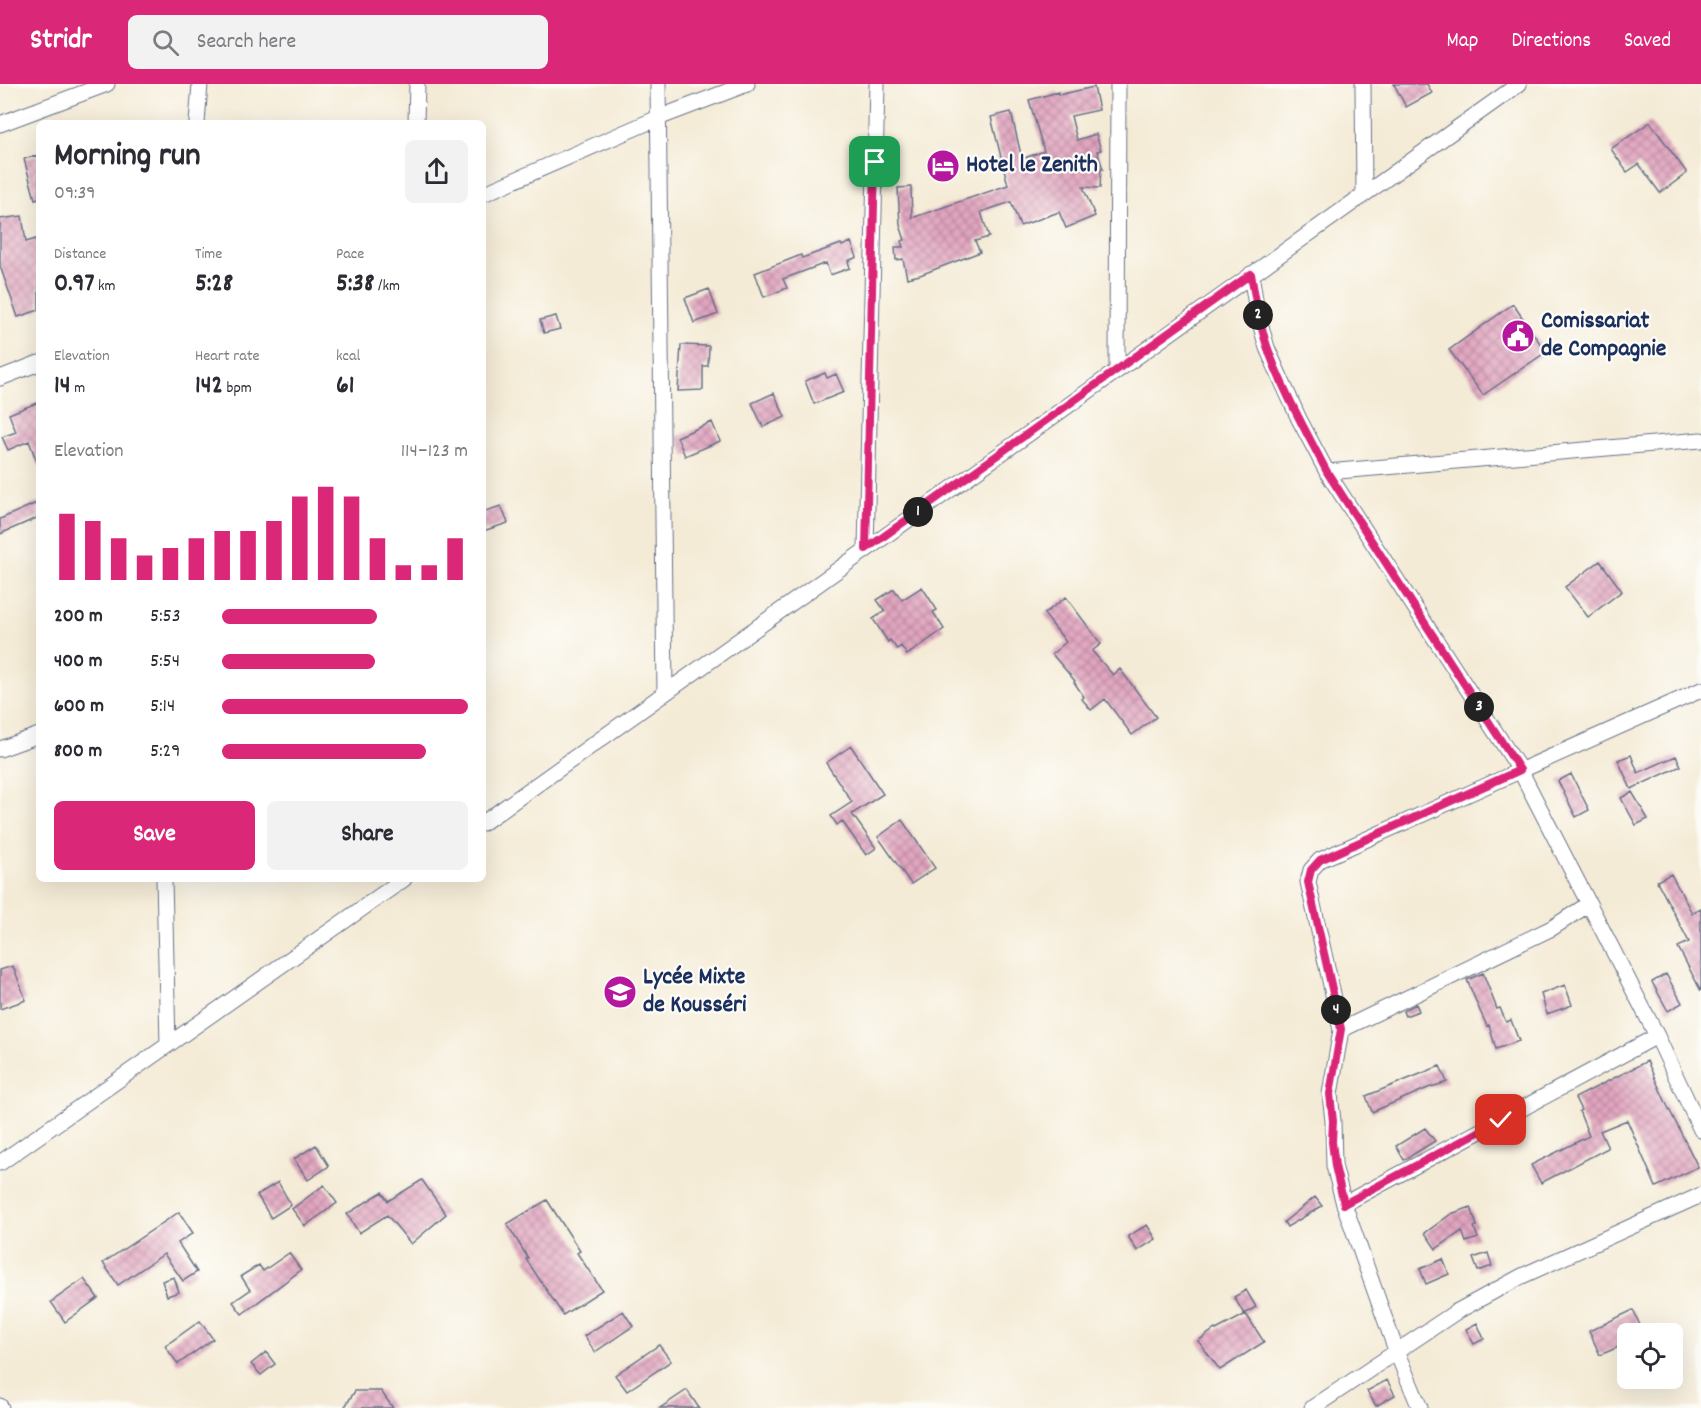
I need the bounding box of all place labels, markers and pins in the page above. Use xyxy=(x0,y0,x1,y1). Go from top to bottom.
pin xyxy=(849,136,900,187)
hotel icon: Hotel le Zenith xyxy=(925,148,961,184)
place label: Hotel le Zenith xyxy=(966,149,1098,183)
pin: 2 xyxy=(1243,300,1273,330)
place label: Comissariat de Compagnie xyxy=(1541,305,1667,367)
public building icon: Comissariat de Compagnie xyxy=(1500,318,1536,354)
pin: 1 xyxy=(903,497,933,527)
pin: 3 xyxy=(1464,692,1494,722)
place label: Lycée Mixte de Kousséri xyxy=(643,961,747,1023)
school or university icon: Lycée Mixte de Kousséri xyxy=(602,974,638,1010)
pin: 4 xyxy=(1321,995,1351,1025)
pin xyxy=(1475,1094,1526,1145)

